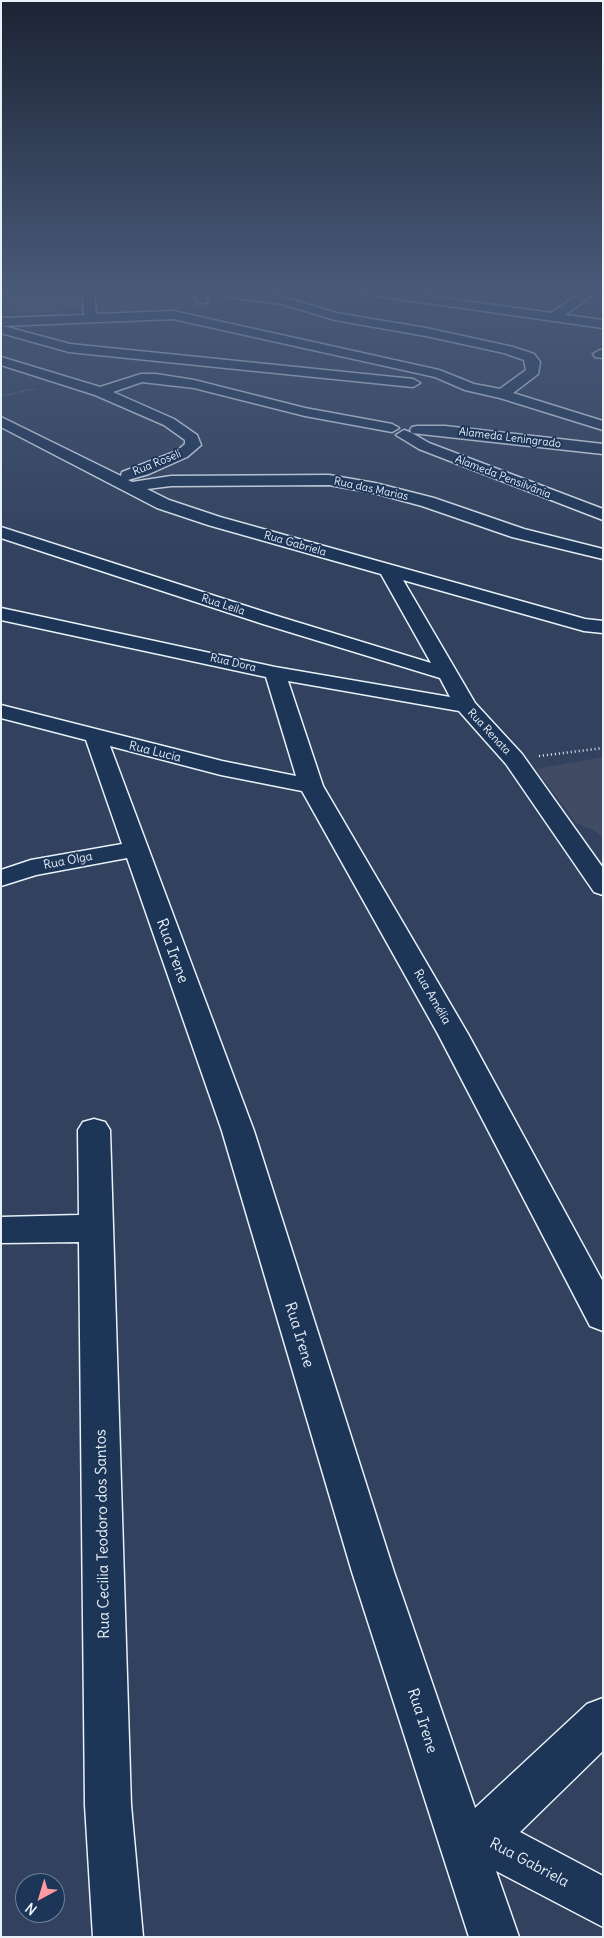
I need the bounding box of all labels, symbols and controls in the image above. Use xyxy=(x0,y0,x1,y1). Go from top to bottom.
street label: Alameda Leningrado xyxy=(458,425,562,451)
street label: Rua Roseli xyxy=(131,447,183,479)
street label: Alameda Pensilvânia xyxy=(453,453,553,501)
street label: Rua das Marias xyxy=(332,475,410,503)
street label: Rua Gabriela xyxy=(262,529,328,559)
street label: Rua Leila xyxy=(200,592,246,618)
street label: Rua Dora xyxy=(209,651,257,675)
street label: Rua Renata xyxy=(465,706,513,758)
street label: Rua Lucia xyxy=(127,739,183,765)
street label: Rua Olga xyxy=(42,849,94,873)
street label: Rua Irene xyxy=(152,916,192,986)
street label: Rua Amélia xyxy=(410,967,454,1027)
street label: Rua Irene xyxy=(281,1300,317,1370)
street label: Rua Cecilia Teodoro dos Santos xyxy=(92,1429,114,1639)
street label: Rua Irene xyxy=(403,1686,441,1756)
street label: Rua Gabriela xyxy=(486,1835,572,1891)
north arrow xyxy=(15,1873,65,1923)
text: N xyxy=(22,1899,41,1919)

